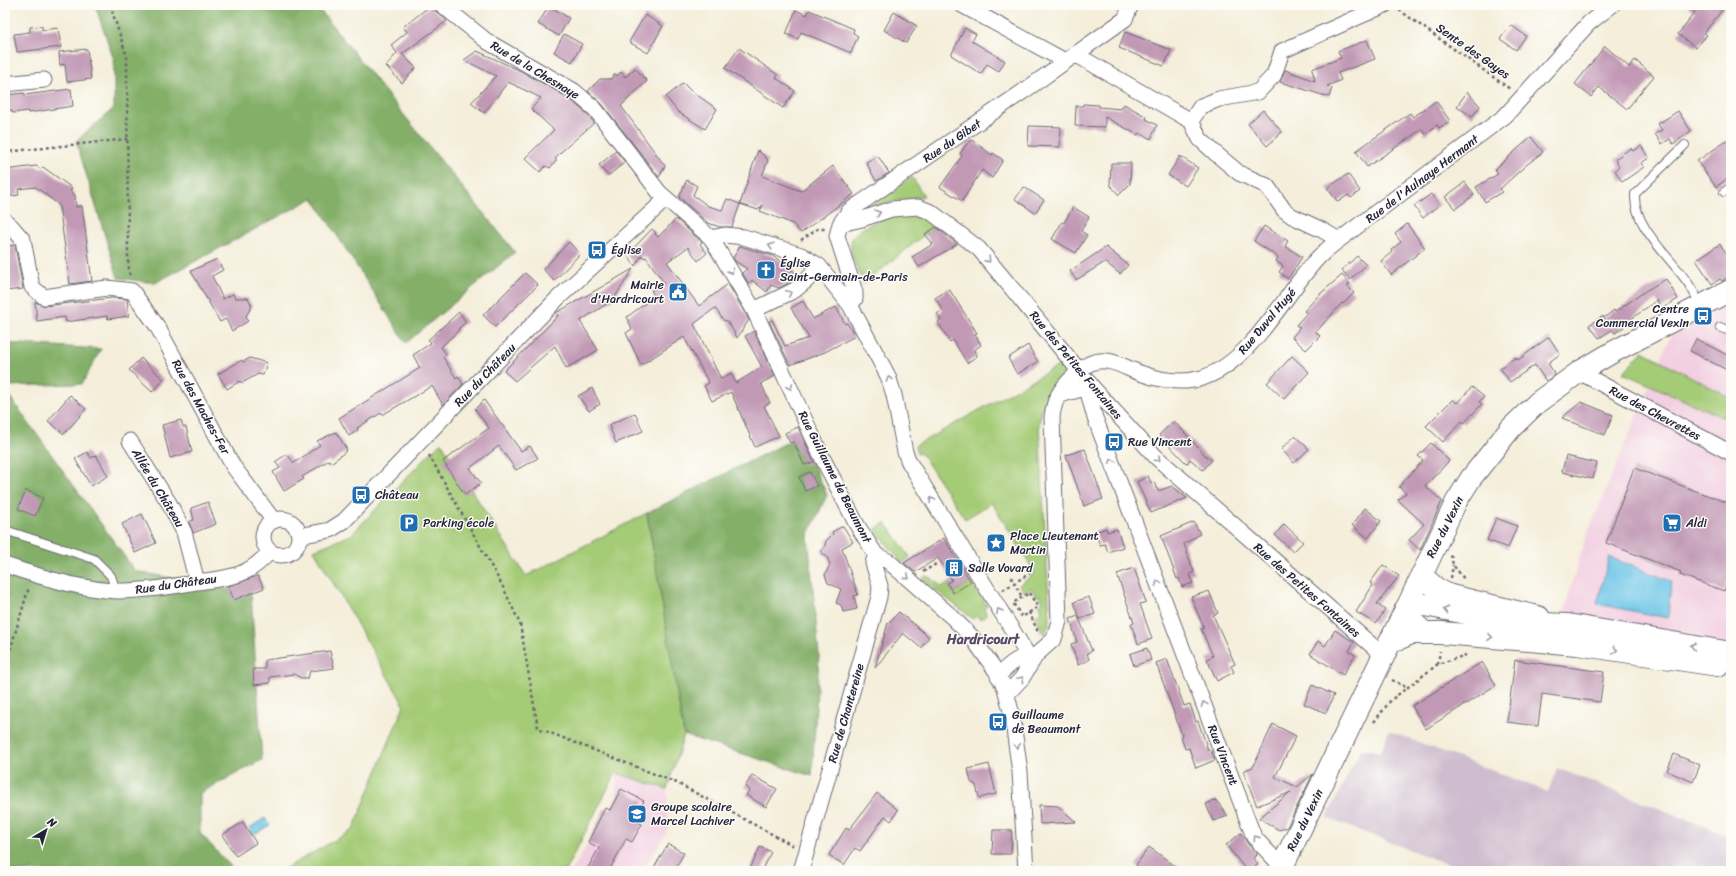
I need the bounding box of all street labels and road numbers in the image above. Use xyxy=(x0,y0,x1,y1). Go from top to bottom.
street label: Sente des Gayes xyxy=(1431,17,1515,85)
street label: Rue de la Chesnaye xyxy=(486,35,584,105)
street label: Rue du Gibet xyxy=(918,112,987,169)
street label: Rue de l'Aulnaye Hermant xyxy=(1360,128,1485,229)
street label: Rue Duval Hugé xyxy=(1232,283,1302,359)
street label: Rue des Petites Fontaines xyxy=(1024,306,1128,424)
street label: Rue du Château xyxy=(449,337,522,412)
street label: Rue des Maches-Fer xyxy=(166,355,237,460)
street label: Rue des Chevrettes xyxy=(1605,380,1705,446)
street label: Rue Guillaume de Beaumont xyxy=(792,407,878,548)
street label: Allée du Château xyxy=(125,443,191,532)
street label: Rue du Vexin xyxy=(1420,492,1470,562)
street label: Rue des Petites Fontaines xyxy=(1248,537,1366,643)
street label: Rue du Château xyxy=(134,567,219,601)
street label: Rue de Chantereine xyxy=(821,661,871,765)
street label: Rue Vincent xyxy=(1201,721,1245,789)
street label: Rue du Vexin xyxy=(1280,785,1330,855)

